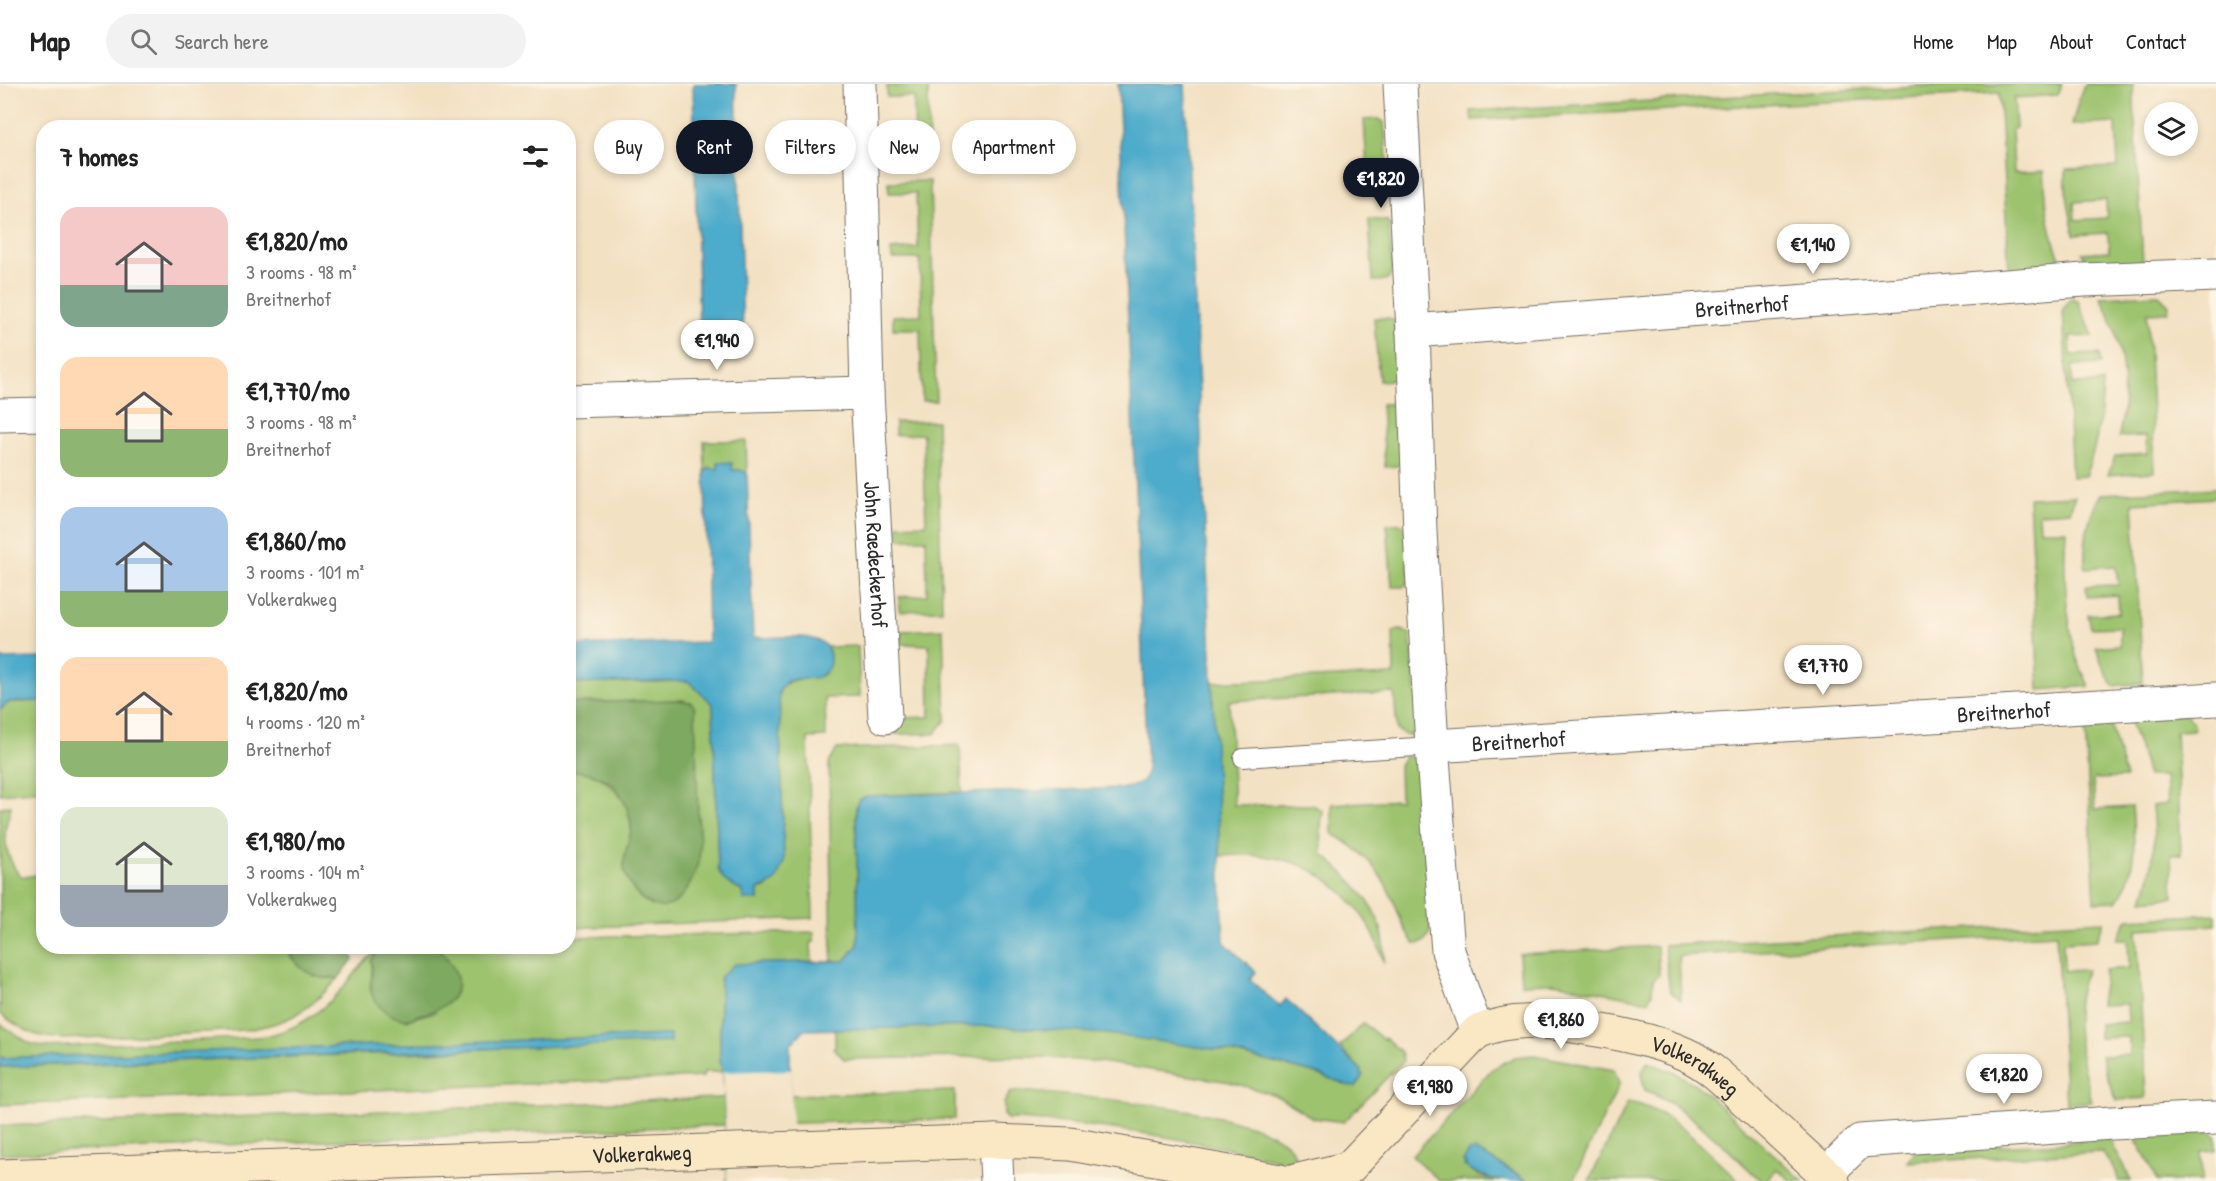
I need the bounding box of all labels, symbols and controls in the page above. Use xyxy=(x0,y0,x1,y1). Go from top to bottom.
search box xyxy=(106,14,526,68)
text: Map xyxy=(30,22,70,60)
icon: search xyxy=(127,25,160,58)
text: Search here xyxy=(175,26,269,56)
text: Home xyxy=(1913,27,1954,56)
text: Map xyxy=(1987,27,2017,56)
text: About xyxy=(2050,27,2093,56)
text: Contact xyxy=(2126,27,2186,56)
map controls xyxy=(2144,102,2198,156)
button: layers xyxy=(2144,102,2198,156)
chip: Buy xyxy=(594,120,664,174)
chip: Rent xyxy=(676,120,753,174)
chip: Filters xyxy=(765,120,856,174)
chip: New xyxy=(868,120,940,174)
chip: Apartment xyxy=(952,120,1076,174)
text: 7 homes xyxy=(60,139,138,174)
icon: filters xyxy=(519,140,552,173)
pin: €1,820 xyxy=(1332,158,1430,209)
text: €1,820 xyxy=(1357,164,1405,191)
text: €1,820/mo xyxy=(246,223,347,258)
pin: €1,140 xyxy=(1764,224,1862,275)
text: €1,140 xyxy=(1791,230,1835,257)
icon: home xyxy=(108,231,180,303)
text: 3 rooms · 98 m² xyxy=(246,258,357,285)
text: Breitnerhof xyxy=(246,285,332,312)
street label: Breitnerhof xyxy=(1694,287,1790,325)
pin: €1,940 xyxy=(668,320,766,371)
text: €1,940 xyxy=(695,326,739,353)
text: €1,770/mo xyxy=(246,373,350,408)
icon: home xyxy=(108,381,180,453)
text: 3 rooms · 98 m² xyxy=(246,408,357,435)
text: Breitnerhof xyxy=(246,435,332,462)
street label: John Raedeckerhof xyxy=(857,480,895,629)
text: €1,860/mo xyxy=(246,523,346,558)
icon: home xyxy=(108,531,180,603)
text: 3 rooms · 101 m² xyxy=(246,558,364,585)
text: Volkerakweg xyxy=(246,585,337,612)
pin: €1,770 xyxy=(1774,645,1872,696)
text: €1,770 xyxy=(1798,651,1848,678)
text: €1,820/mo xyxy=(246,673,347,708)
icon: home xyxy=(108,681,180,753)
street label: Breitnerhof xyxy=(1956,694,2052,730)
text: 4 rooms · 120 m² xyxy=(246,708,365,735)
street label: Breitnerhof xyxy=(1471,723,1567,759)
text: Breitnerhof xyxy=(246,735,332,762)
text: €1,980/mo xyxy=(246,823,345,858)
icon: home xyxy=(108,831,180,903)
text: 3 rooms · 104 m² xyxy=(246,858,364,885)
text: Volkerakweg xyxy=(246,885,337,912)
pin: €1,860 xyxy=(1512,999,1610,1050)
text: €1,860 xyxy=(1538,1005,1584,1032)
street label: Volkerakweg xyxy=(1647,1027,1747,1103)
pin: €1,820 xyxy=(1955,1054,2053,1105)
text: €1,820 xyxy=(1980,1060,2028,1087)
pin: €1,980 xyxy=(1381,1066,1479,1117)
text: €1,980 xyxy=(1407,1072,1453,1099)
street label: Volkerakweg xyxy=(591,1137,692,1170)

